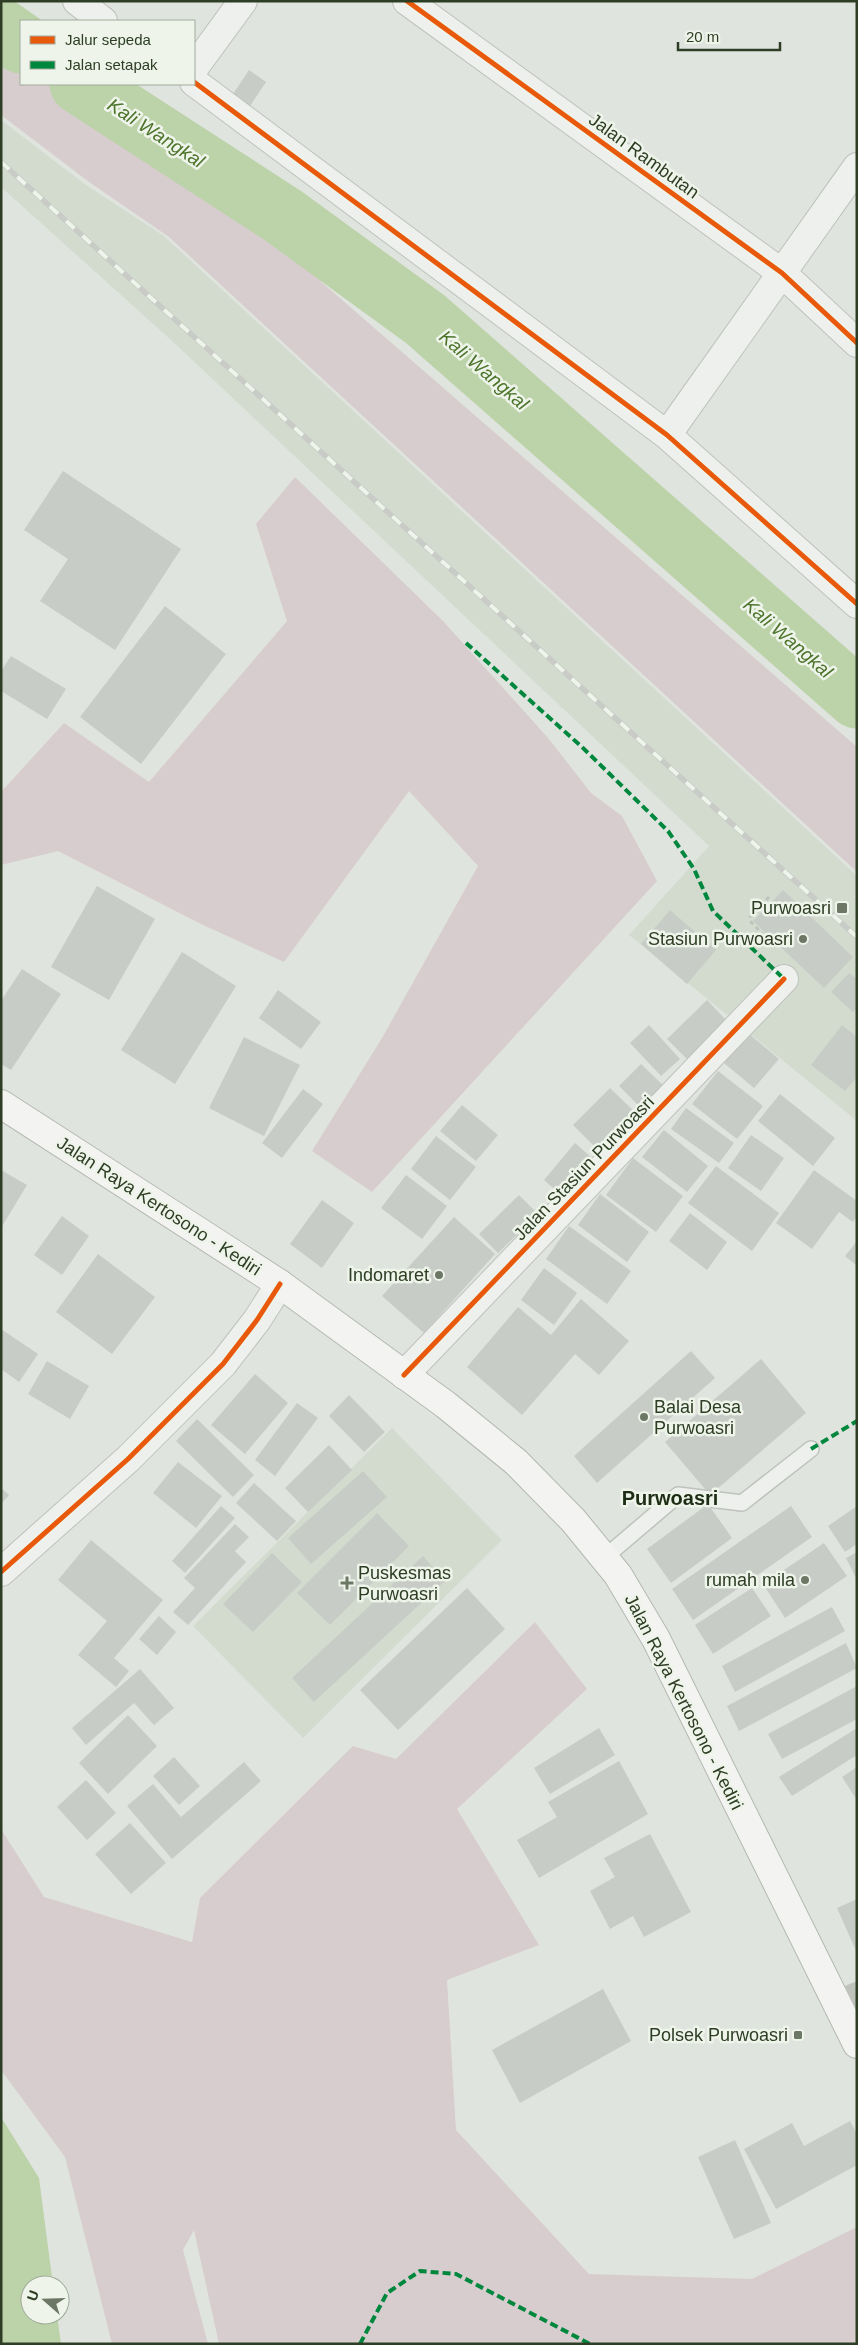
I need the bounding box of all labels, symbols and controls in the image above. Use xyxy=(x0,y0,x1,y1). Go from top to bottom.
legend xyxy=(20,20,195,85)
scale bar xyxy=(678,20,780,52)
text: 20 m xyxy=(686,28,719,45)
text: Jalur sepeda xyxy=(65,31,152,48)
text: Jalan setapak xyxy=(65,56,158,73)
water label: Kali Wangkal xyxy=(104,94,209,172)
street label: Jalan Rambutan xyxy=(585,109,703,203)
water label: Kali Wangkal xyxy=(435,326,533,415)
water label: Kali Wangkal xyxy=(739,594,837,683)
place label: Purwoasri xyxy=(751,898,831,918)
marker: Purwoasri xyxy=(835,901,849,915)
place label: Stasiun Purwoasri xyxy=(648,929,793,949)
marker: Stasiun Purwoasri xyxy=(797,933,809,945)
street label: Jalan Stasiun Purwoasri xyxy=(510,1092,658,1244)
street label: Jalan Raya Kertosono - Kediri xyxy=(53,1132,265,1280)
place label: Indomaret xyxy=(348,1265,429,1285)
marker: Indomaret xyxy=(433,1269,445,1281)
place label: Balai Desa Purwoasri xyxy=(654,1397,742,1438)
marker: Balai Desa Purwoasri xyxy=(638,1411,650,1423)
district label: Purwoasri xyxy=(622,1487,718,1509)
place label: Puskesmas Purwoasri xyxy=(358,1563,451,1604)
place label: rumah mila xyxy=(706,1570,796,1590)
marker: rumah mila xyxy=(799,1574,811,1586)
marker: Puskesmas Purwoasri xyxy=(340,1576,354,1590)
street label: Jalan Raya Kertosono - Kediri xyxy=(621,1591,747,1813)
place label: Polsek Purwoasri xyxy=(649,2025,788,2045)
marker: Polsek Purwoasri xyxy=(792,2029,804,2041)
north arrow xyxy=(20,2275,70,2325)
text: U xyxy=(24,2288,42,2303)

